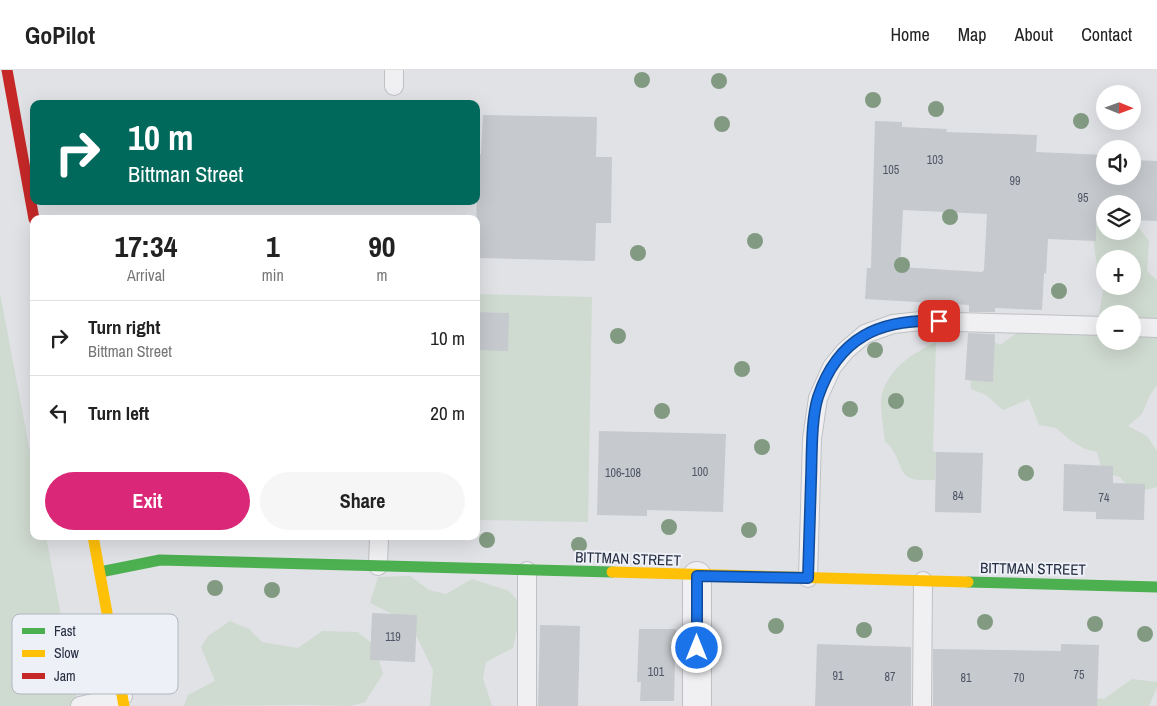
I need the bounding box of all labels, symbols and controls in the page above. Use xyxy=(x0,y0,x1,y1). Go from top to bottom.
text: GoPilot xyxy=(25,19,95,51)
text: Home xyxy=(890,22,930,47)
text: Map xyxy=(958,22,987,47)
text: About xyxy=(1015,22,1053,47)
text: Contact xyxy=(1081,22,1132,47)
north arrow xyxy=(1096,85,1141,130)
map controls xyxy=(1096,85,1141,350)
text: 10 m xyxy=(128,114,193,161)
icon: right xyxy=(45,120,110,185)
button: sound xyxy=(1096,140,1141,185)
house number: 103 xyxy=(927,152,943,168)
text: Bittman Street xyxy=(128,159,243,189)
house number: 105 xyxy=(883,162,900,178)
house number: 99 xyxy=(1010,173,1020,189)
house number: 95 xyxy=(1078,190,1089,206)
button: layers xyxy=(1096,195,1141,240)
text: 17:34 xyxy=(114,226,177,266)
text: 1 xyxy=(266,226,280,266)
text: 90 xyxy=(368,226,396,266)
button: + xyxy=(1096,250,1141,295)
text: Arrival xyxy=(127,264,165,286)
text: min xyxy=(262,264,284,286)
text: m xyxy=(376,264,387,286)
pin xyxy=(918,300,960,342)
button: − xyxy=(1096,305,1141,350)
icon: arrive xyxy=(925,307,953,335)
text: Turn right xyxy=(88,314,160,340)
icon: right xyxy=(45,324,73,352)
text: 10 m xyxy=(430,325,465,351)
text: Bittman Street xyxy=(88,340,172,362)
icon: left xyxy=(45,399,73,427)
text: Turn left xyxy=(88,400,149,426)
text: 20 m xyxy=(430,400,465,426)
house number: 100 xyxy=(692,464,708,480)
house number: 106-108 xyxy=(605,465,641,481)
button: Exit xyxy=(45,472,250,530)
button: Share xyxy=(260,472,465,530)
house number: 84 xyxy=(953,488,964,504)
house number: 74 xyxy=(1099,490,1110,506)
street label: BITTMAN STREET xyxy=(575,546,682,571)
street label: BITTMAN STREET xyxy=(980,557,1087,580)
legend xyxy=(12,614,178,694)
position arrow xyxy=(670,621,722,673)
text: Fast xyxy=(54,622,76,640)
house number: 119 xyxy=(385,629,401,645)
text: Slow xyxy=(54,644,80,662)
house number: 101 xyxy=(648,664,665,680)
text: Jam xyxy=(54,667,76,685)
house number: 75 xyxy=(1074,667,1085,683)
house number: 91 xyxy=(833,668,844,684)
house number: 87 xyxy=(885,669,896,685)
house number: 81 xyxy=(961,670,972,686)
house number: 70 xyxy=(1014,670,1024,686)

